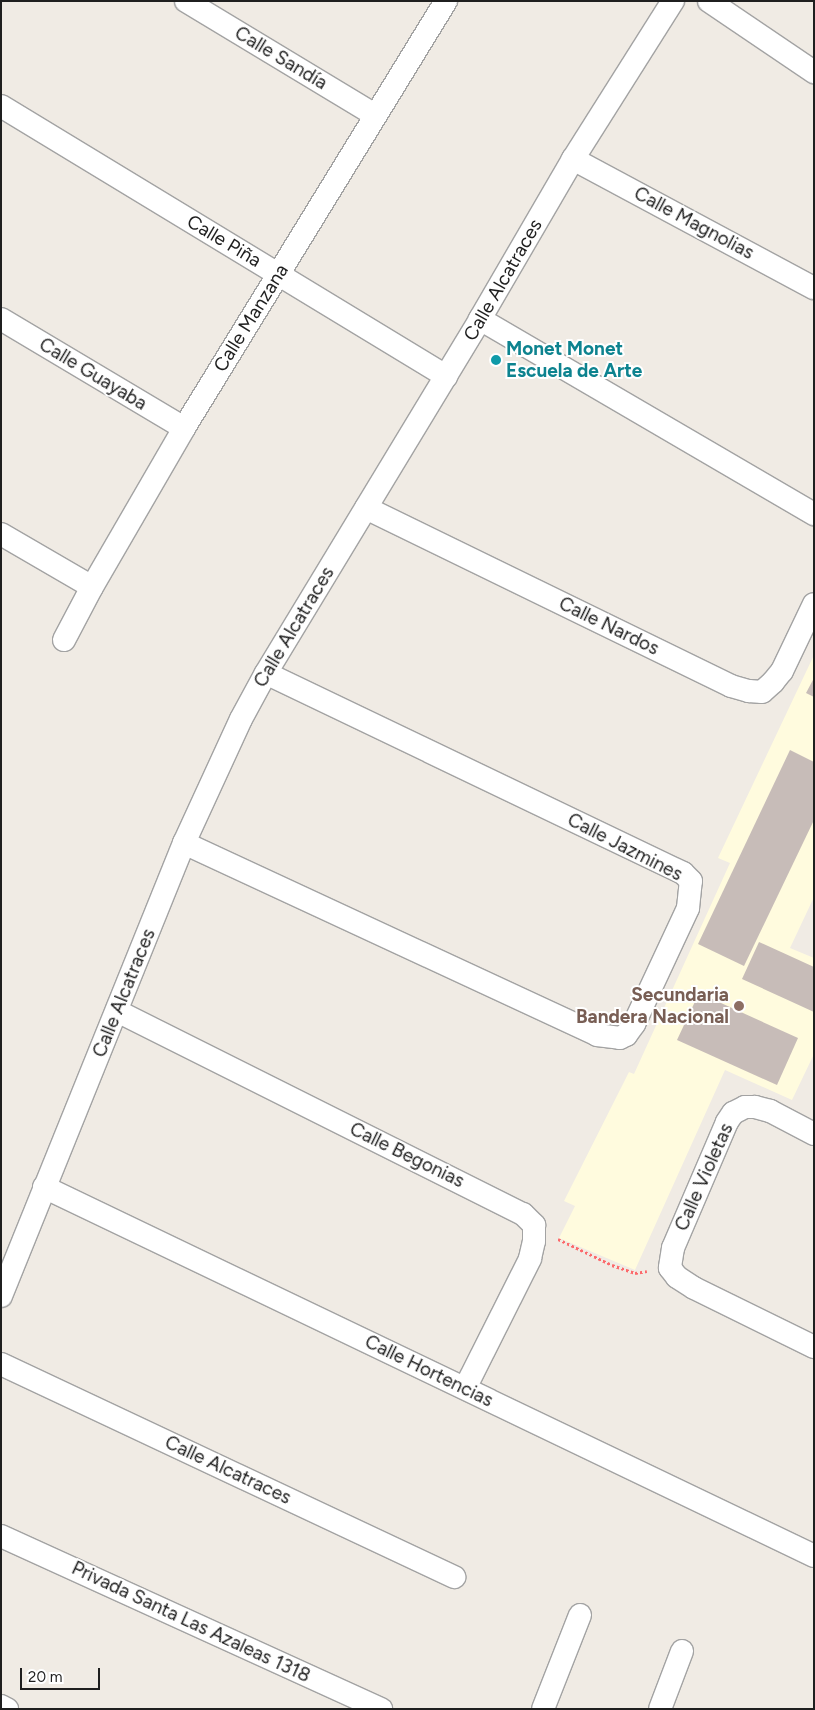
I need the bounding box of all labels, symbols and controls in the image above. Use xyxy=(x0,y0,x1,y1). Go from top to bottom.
street label: Calle Sandía xyxy=(231,21,331,95)
street label: Calle Magnolias xyxy=(630,182,758,264)
street label: Calle Piña xyxy=(183,210,265,272)
street label: Calle Alcatraces xyxy=(459,215,547,345)
street label: Calle Manzana xyxy=(209,260,293,376)
street label: Calle Guayaba xyxy=(35,333,151,415)
place label: Monet Monet Escuela de Arte xyxy=(506,338,642,382)
marker: Monet Monet Escuela de Arte xyxy=(490,354,502,366)
street label: Calle Alcatraces xyxy=(249,563,339,691)
street label: Calle Nardos xyxy=(555,592,663,660)
street label: Calle Jazmines xyxy=(564,808,686,886)
street label: Calle Alcatraces xyxy=(88,925,160,1061)
place label: Secundaria Bandera Nacional xyxy=(576,984,729,1028)
marker: Secundaria Bandera Nacional xyxy=(733,1000,745,1012)
street label: Calle Begonias xyxy=(346,1117,468,1193)
street label: Calle Violetas xyxy=(670,1120,738,1234)
street label: Calle Hortencias xyxy=(361,1330,497,1412)
street label: Calle Alcatraces xyxy=(161,1431,295,1509)
street label: Privada Santa Las Azaleas 1318 xyxy=(68,1557,314,1687)
scale bar xyxy=(22,1658,102,1690)
text: 20 m xyxy=(28,1668,62,1686)

